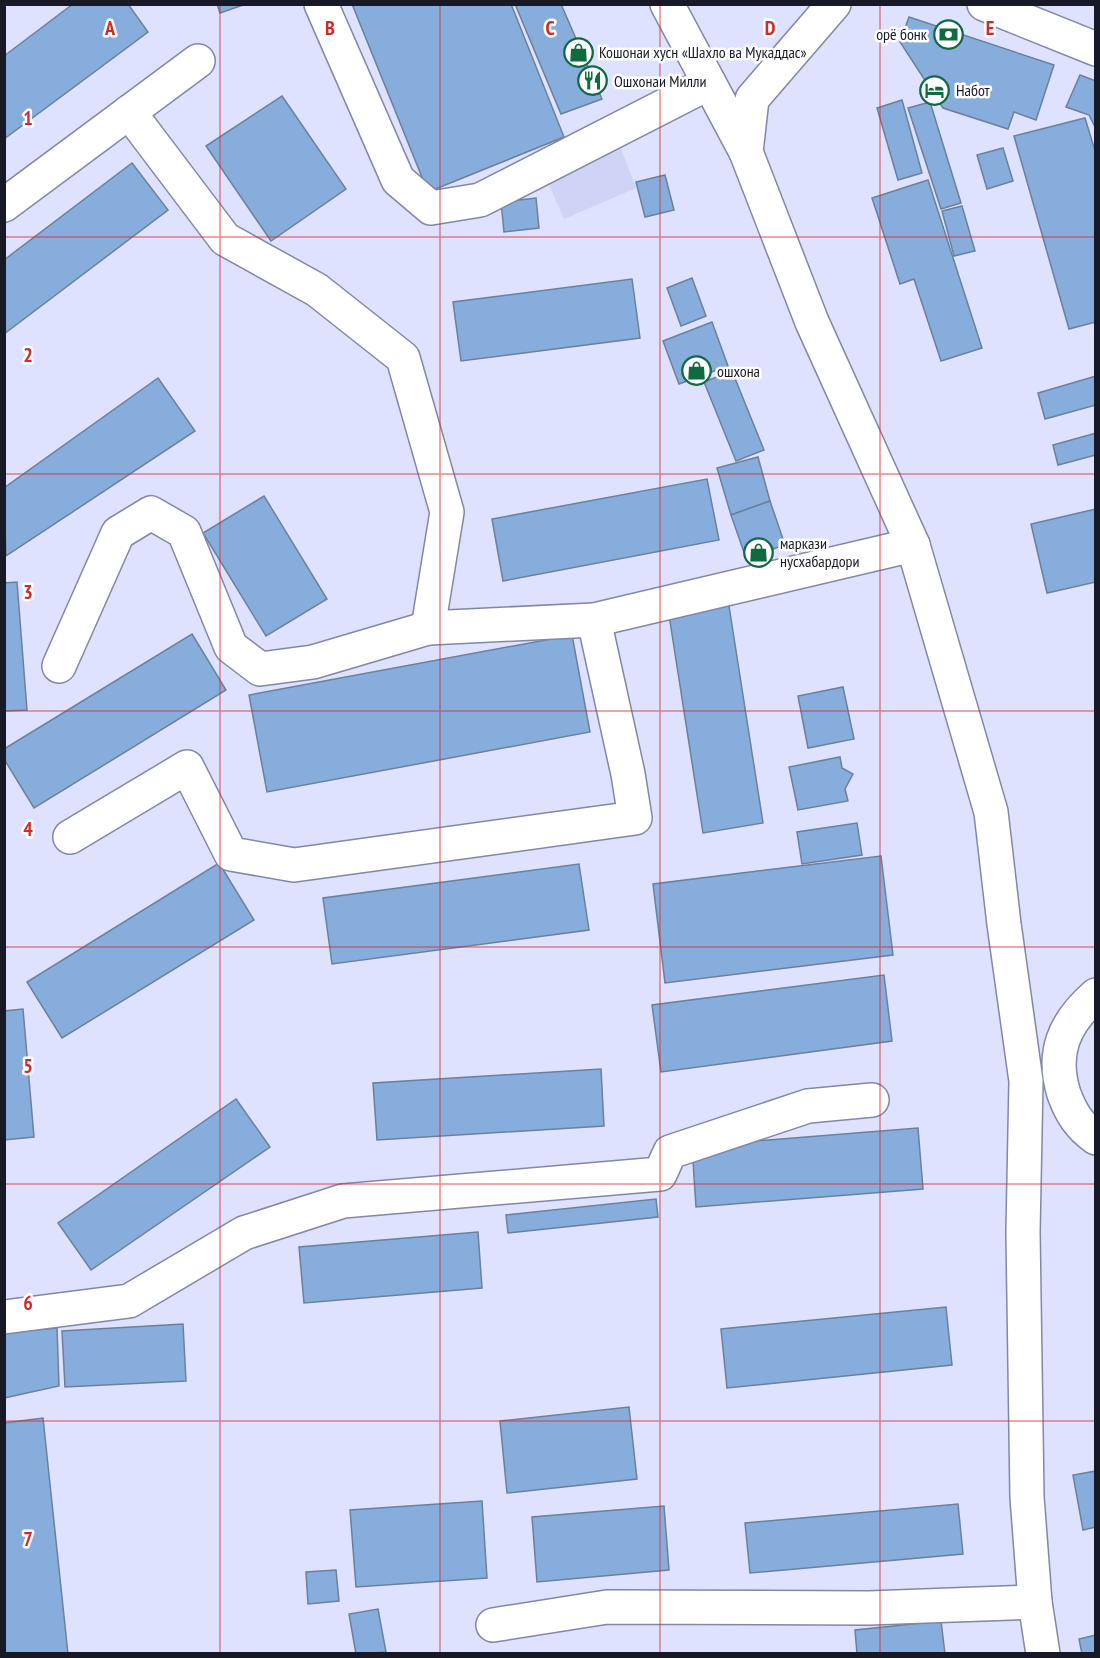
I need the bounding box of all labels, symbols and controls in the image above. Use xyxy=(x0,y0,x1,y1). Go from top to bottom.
text: A xyxy=(104,15,116,41)
text: B xyxy=(325,15,335,41)
text: C xyxy=(545,15,555,41)
text: D xyxy=(765,15,776,41)
text: E xyxy=(986,15,994,41)
bank icon: орё бонк xyxy=(932,18,964,50)
place label: орё бонк xyxy=(876,24,928,44)
shop icon: Кошонаи хусн «Шахло ва Мукаддас» xyxy=(562,36,594,68)
place label: Кошонаи хусн «Шахло ва Мукаддас» xyxy=(599,42,807,62)
restaurant icon: Ошхонаи Милли xyxy=(577,65,609,97)
place label: Ошхонаи Милли xyxy=(614,71,707,91)
hotel icon: Набот xyxy=(919,74,951,106)
place label: Набот xyxy=(956,80,991,100)
text: 1 xyxy=(23,105,33,131)
text: 2 xyxy=(23,342,33,368)
shop icon: ошхона xyxy=(680,355,712,387)
place label: ошхона xyxy=(717,361,760,381)
place label: маркази нусхабардори xyxy=(780,533,860,571)
shop icon: маркази нусхабардори xyxy=(743,536,775,568)
text: 3 xyxy=(23,579,33,605)
text: 4 xyxy=(23,816,33,842)
text: 5 xyxy=(23,1053,33,1079)
text: 6 xyxy=(23,1290,33,1316)
text: 7 xyxy=(23,1526,33,1552)

